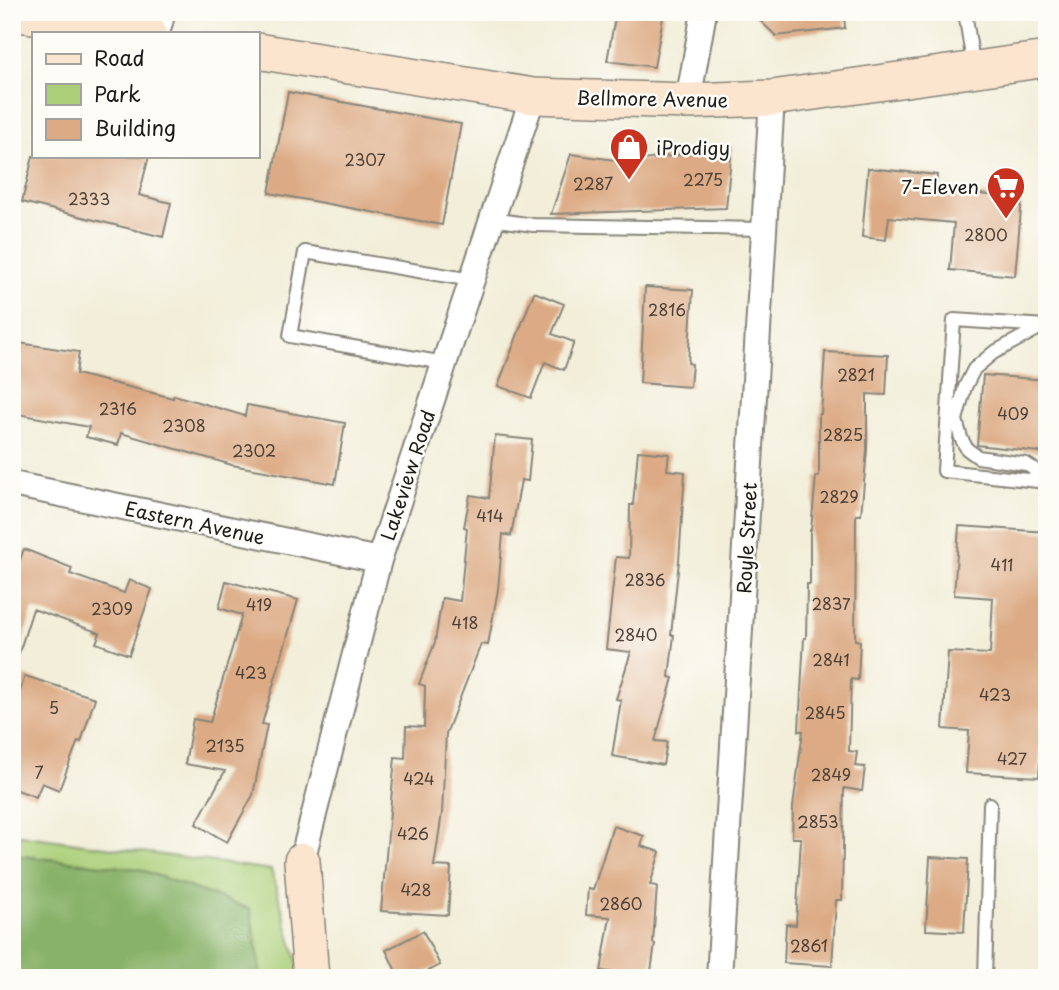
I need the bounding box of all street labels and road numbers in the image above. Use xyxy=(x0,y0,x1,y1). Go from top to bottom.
street label: Bellmore Avenue xyxy=(576,83,728,113)
street label: Lakeview Road xyxy=(373,406,441,544)
street label: Royle Street xyxy=(729,481,763,594)
street label: Eastern Avenue xyxy=(123,494,267,550)

